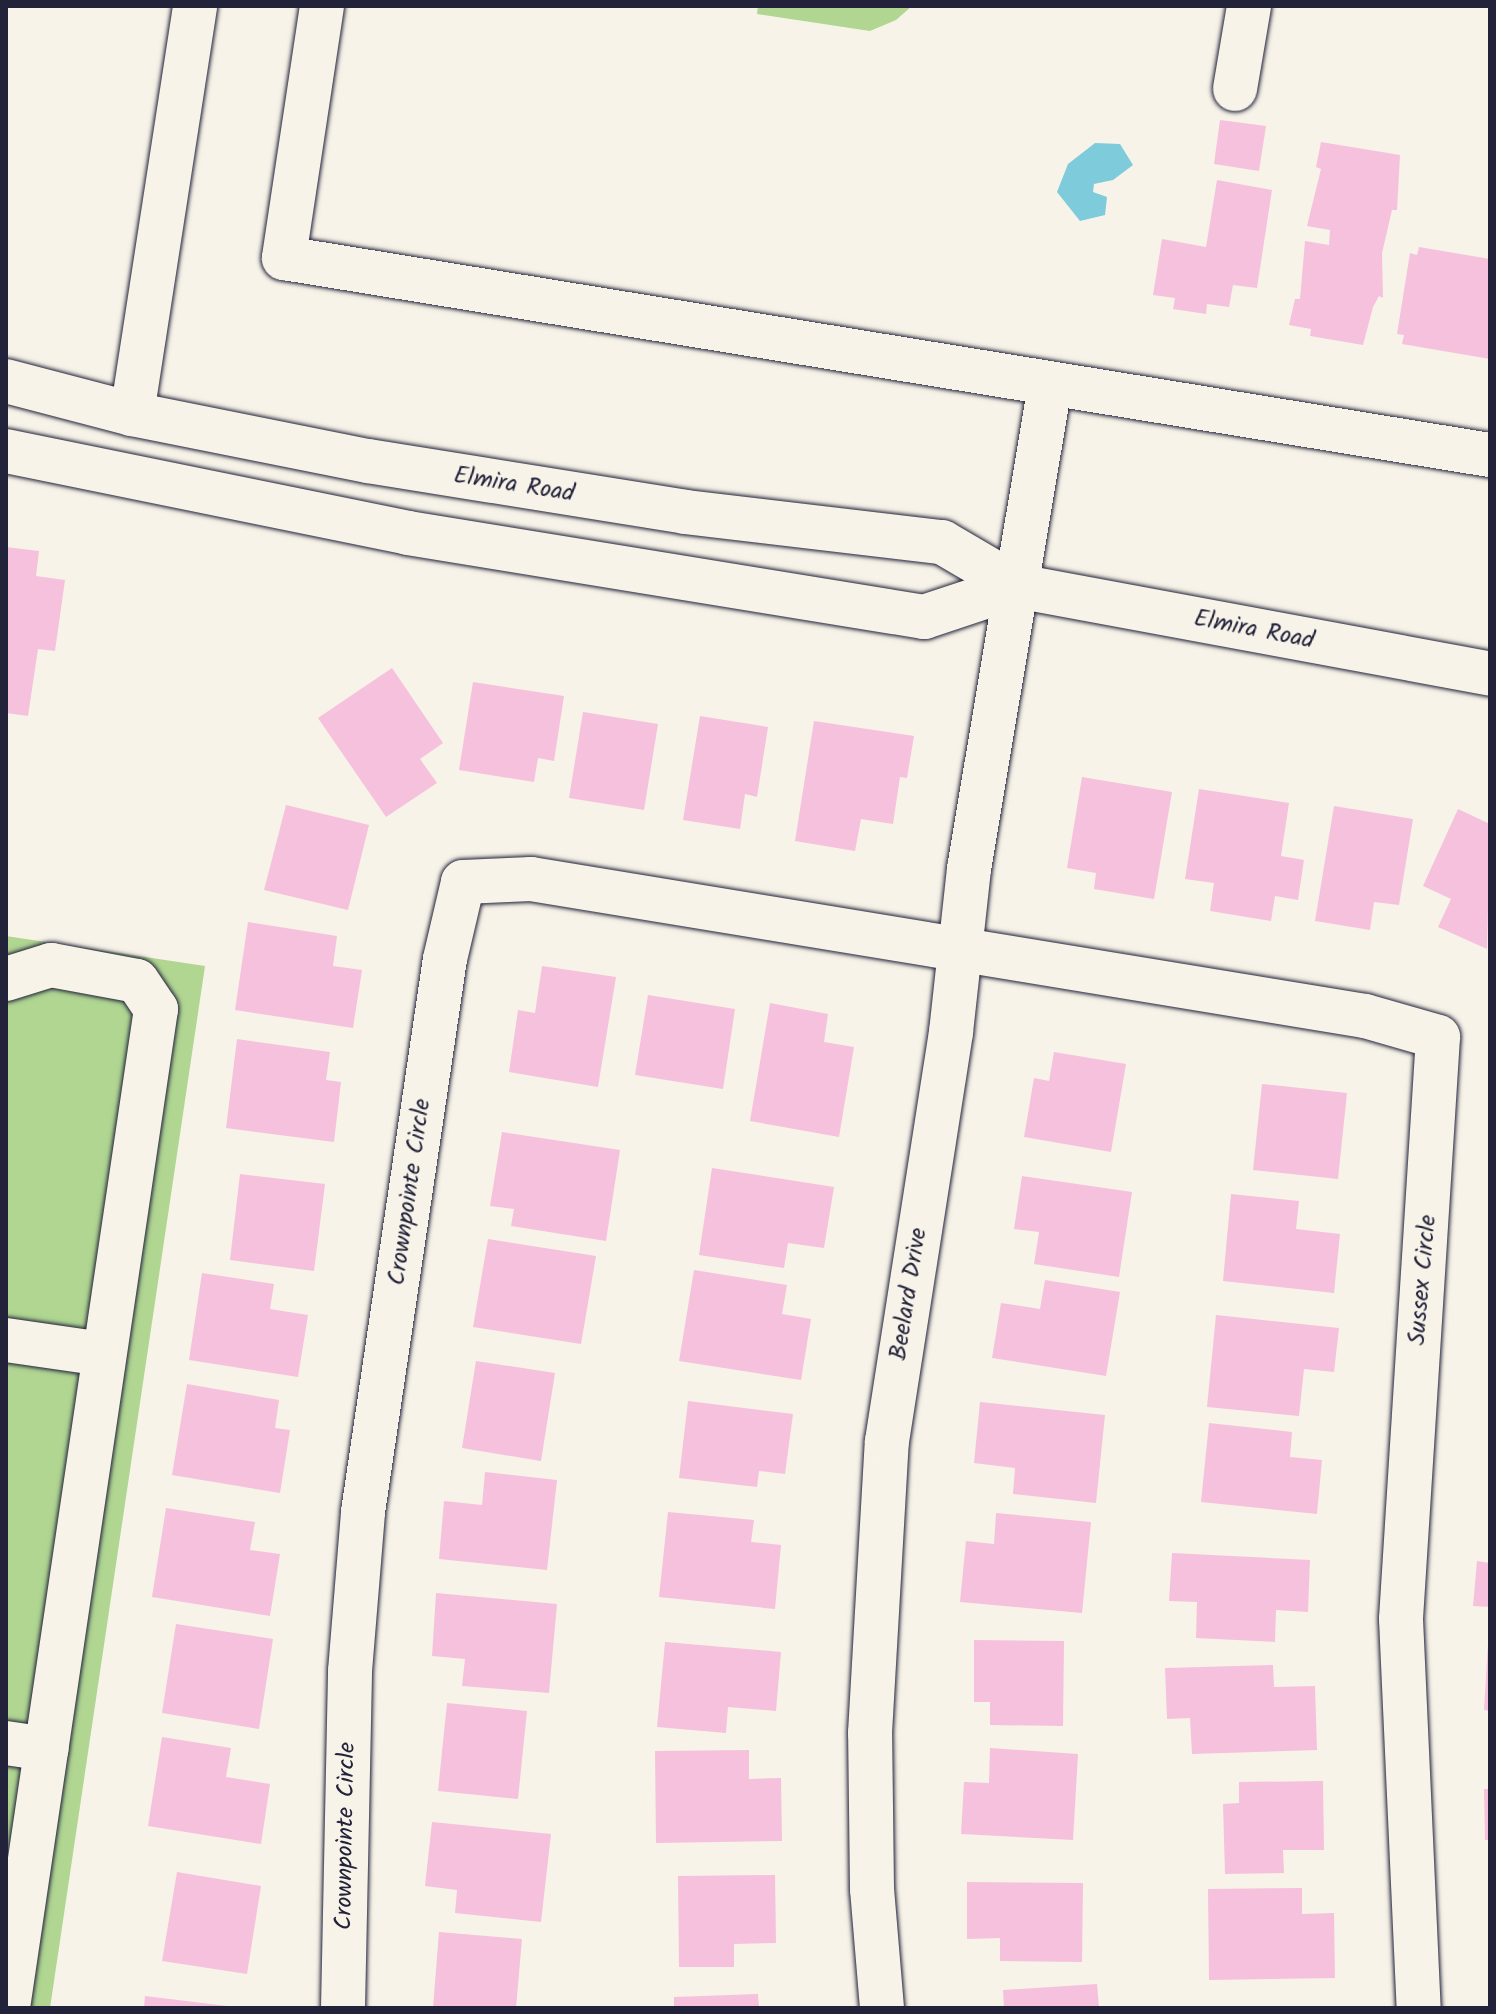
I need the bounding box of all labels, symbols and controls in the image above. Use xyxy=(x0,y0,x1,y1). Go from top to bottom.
street label: Elmira Road xyxy=(452,461,576,509)
street label: Elmira Road xyxy=(1192,604,1316,656)
street label: Crownpointe Circle xyxy=(383,1097,437,1287)
street label: Sussex Circle xyxy=(1403,1214,1443,1346)
street label: Beelard Drive xyxy=(884,1226,934,1362)
street label: Crownpointe Circle xyxy=(330,1742,362,1930)

